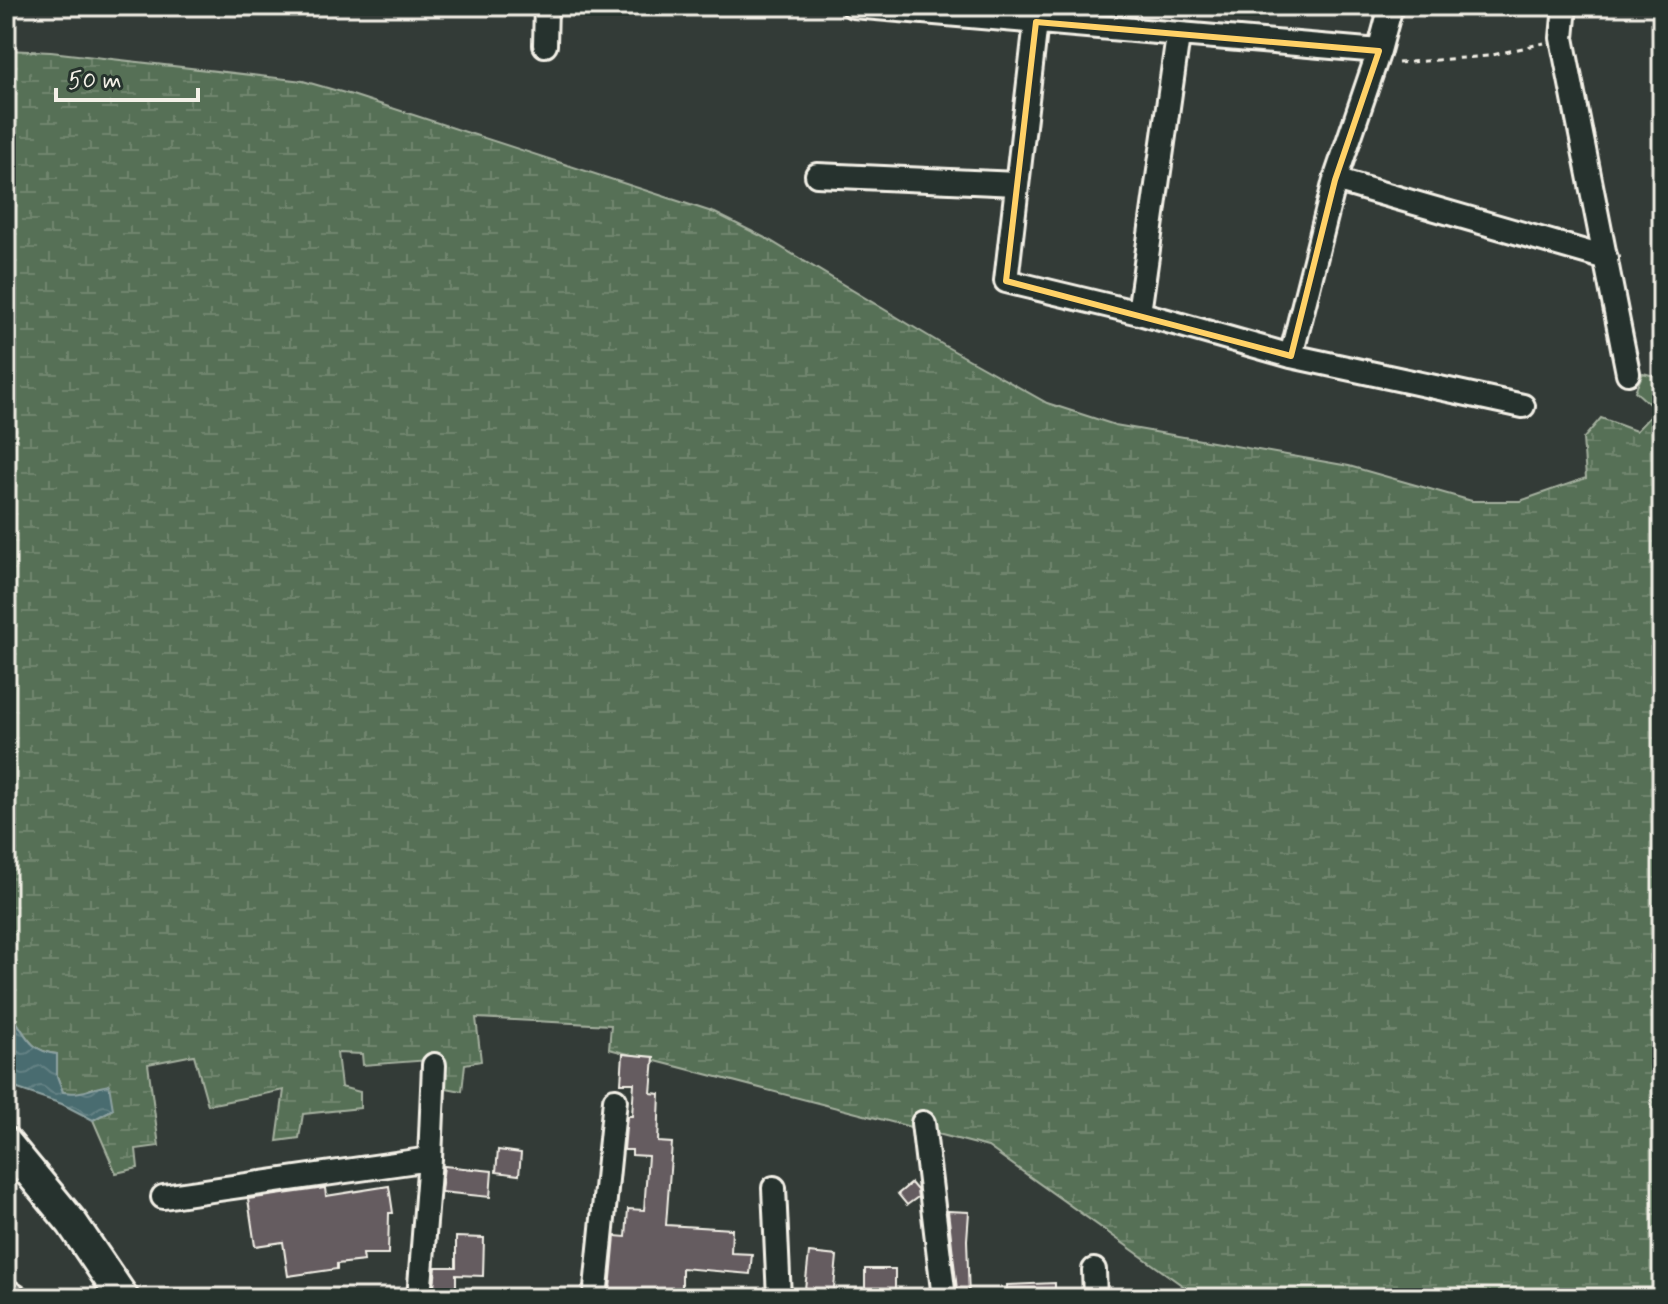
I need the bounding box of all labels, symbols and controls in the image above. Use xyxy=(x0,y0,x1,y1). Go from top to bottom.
scale bar xyxy=(56,52,198,102)
text: 50 m xyxy=(68,66,122,97)

